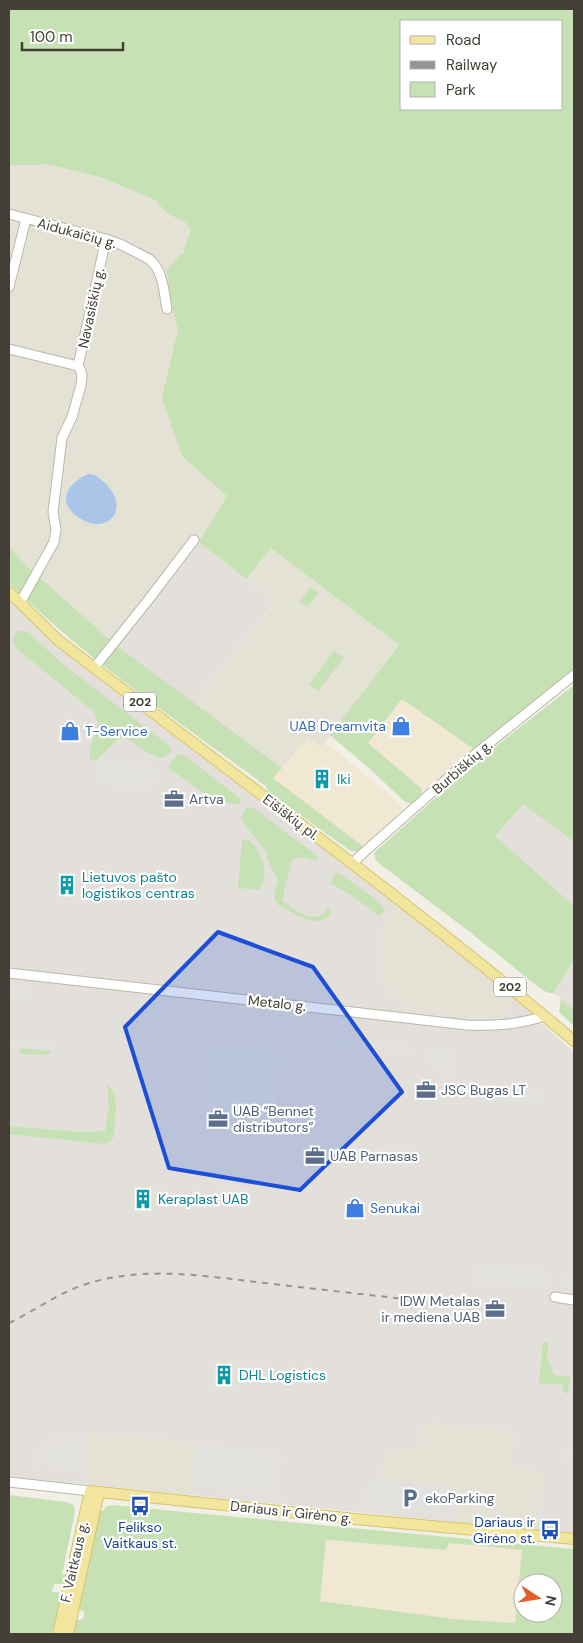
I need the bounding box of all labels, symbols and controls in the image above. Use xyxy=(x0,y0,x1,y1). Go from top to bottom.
scale bar xyxy=(22,20,124,52)
legend xyxy=(400,20,563,110)
text: 100 m xyxy=(30,27,73,47)
text: Road xyxy=(446,30,481,50)
text: Railway xyxy=(446,55,498,75)
text: Park xyxy=(446,80,476,100)
street label: Aidukaičių g. xyxy=(35,214,119,252)
street label: Navasiškių g. xyxy=(74,266,108,350)
road number: 202 xyxy=(124,692,156,712)
shop icon: UAB Dreamvita xyxy=(390,715,412,737)
place label: UAB Dreamvita xyxy=(289,717,386,735)
shop icon: T-Service xyxy=(59,720,81,742)
place label: T-Service xyxy=(85,722,148,740)
street label: Burbiškių g. xyxy=(428,736,496,798)
building icon: Iki xyxy=(311,768,333,790)
place label: Iki xyxy=(337,770,351,788)
office icon: Artva xyxy=(163,788,185,810)
place label: Artva xyxy=(189,790,224,808)
street label: Eišiškių pl. xyxy=(259,790,323,844)
place label: Lietuvos pašto logistikos centras xyxy=(82,868,195,902)
building icon: Lietuvos pašto logistikos centras xyxy=(56,874,78,896)
road number: 202 xyxy=(494,978,526,996)
street label: Metalo g. xyxy=(247,991,307,1015)
office icon: JSC Bugas LT xyxy=(415,1079,437,1101)
place label: JSC Bugas LT xyxy=(441,1081,526,1099)
place label: UAB “Bennet distributors” xyxy=(233,1102,314,1136)
office icon: UAB “Bennet distributors” xyxy=(207,1108,229,1130)
office icon: UAB Parnasas xyxy=(304,1145,326,1167)
place label: UAB Parnasas xyxy=(330,1147,418,1165)
building icon: Keraplast UAB xyxy=(132,1188,154,1210)
place label: Keraplast UAB xyxy=(158,1190,248,1208)
shop icon: Senukai xyxy=(344,1197,366,1219)
place label: Senukai xyxy=(370,1199,420,1217)
place label: IDW Metalas ir mediena UAB xyxy=(381,1292,480,1326)
office icon: IDW Metalas ir mediena UAB xyxy=(484,1298,506,1320)
building icon: DHL Logistics xyxy=(213,1364,235,1386)
place label: DHL Logistics xyxy=(239,1366,326,1384)
parking icon: ekoParking xyxy=(399,1487,421,1509)
place label: ekoParking xyxy=(425,1489,495,1507)
bus stop icon: Felikso Vaitkaus st. xyxy=(129,1495,151,1517)
street label: Dariaus ir Girėno g. xyxy=(229,1497,353,1527)
place label: Dariaus ir Girėno st. xyxy=(473,1513,535,1547)
place label: Felikso Vaitkaus st. xyxy=(103,1518,177,1552)
bus stop icon: Dariaus ir Girėno st. xyxy=(539,1519,561,1541)
street label: F. Vaitkaus g. xyxy=(56,1520,92,1604)
north arrow xyxy=(513,1573,563,1623)
text: N xyxy=(541,1594,561,1608)

